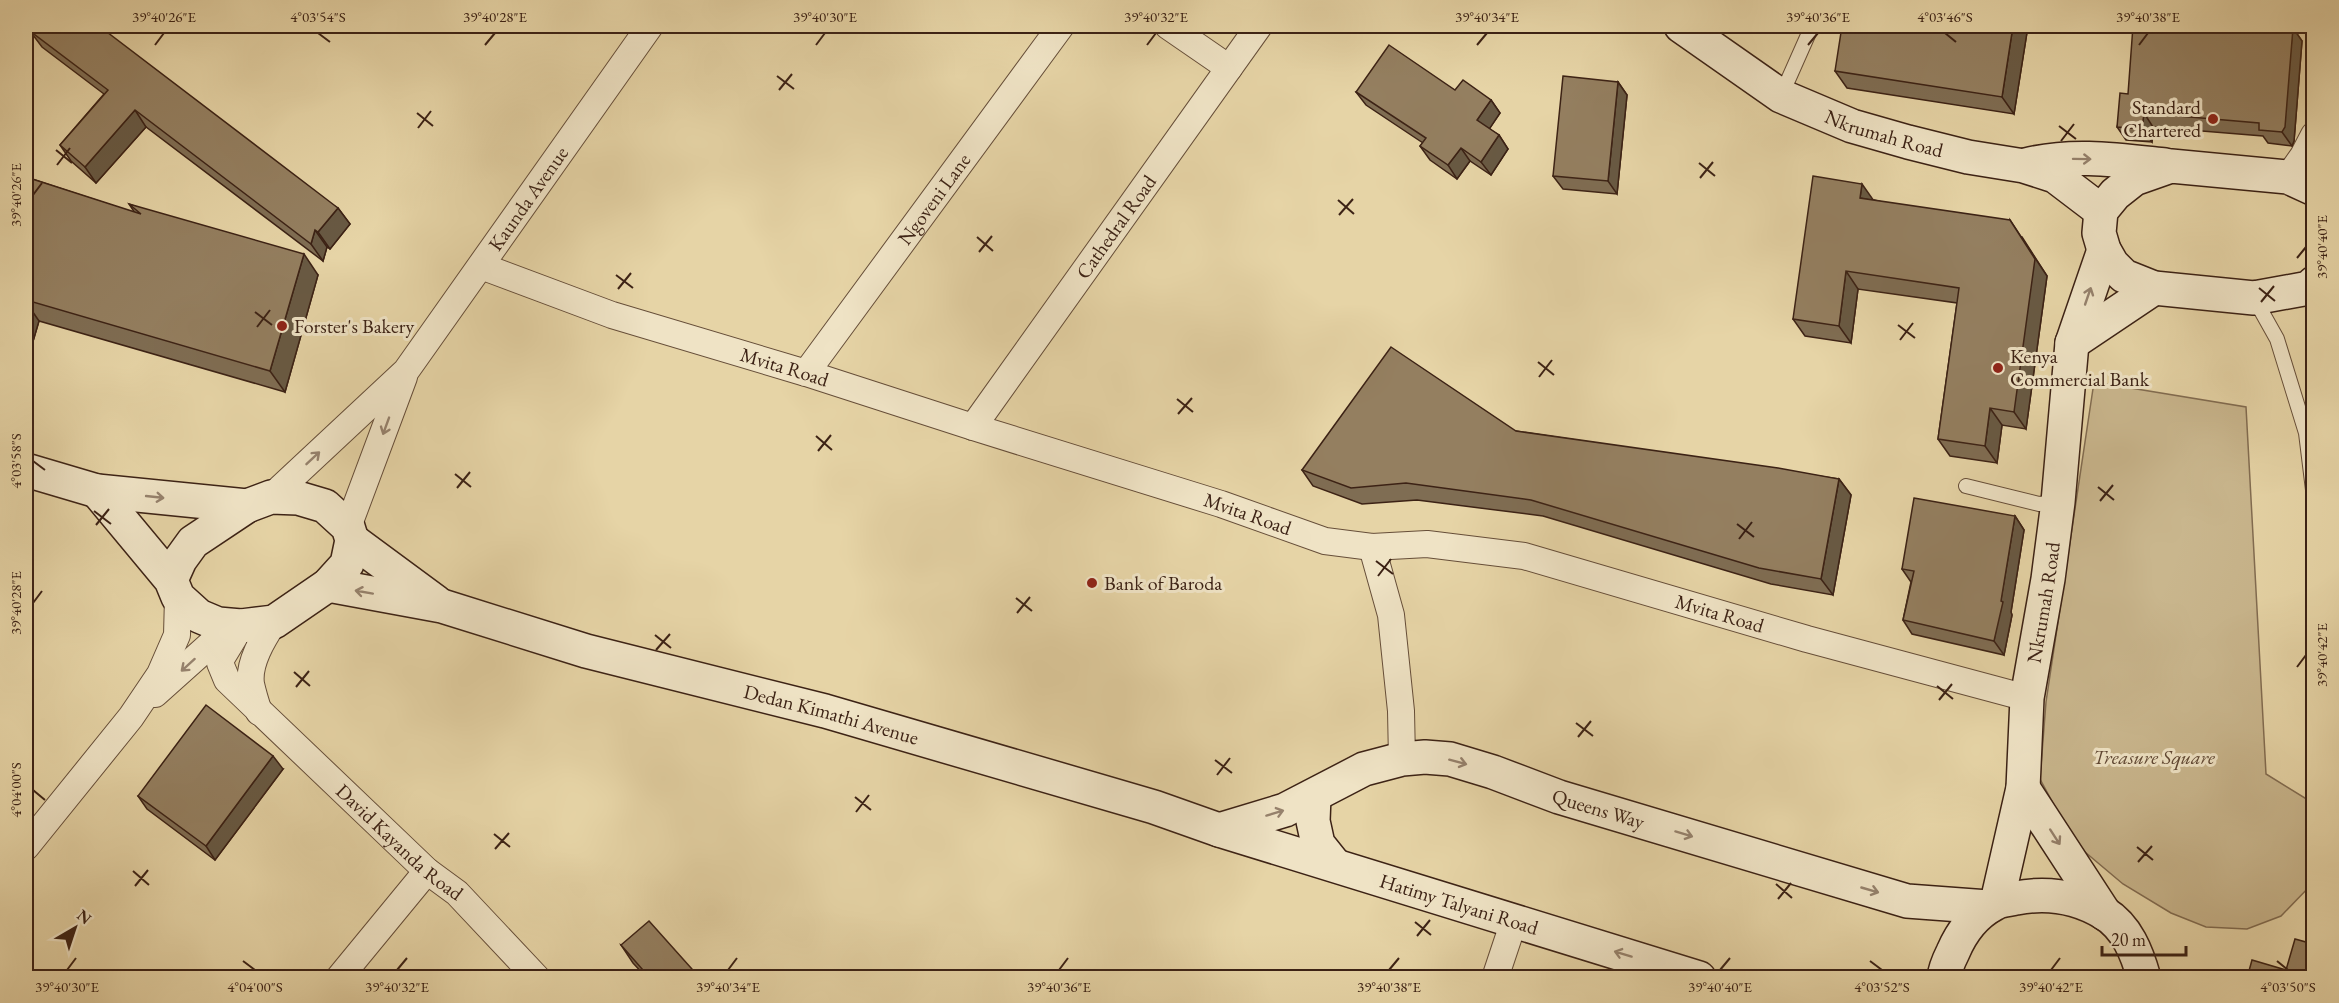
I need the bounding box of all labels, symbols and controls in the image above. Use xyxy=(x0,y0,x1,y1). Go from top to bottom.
text: 39°40'26"E xyxy=(132,7,197,26)
text: 4°03'54"S xyxy=(290,7,346,26)
text: 39°40'28"E xyxy=(463,7,528,26)
text: 39°40'30"E xyxy=(793,7,858,26)
text: 39°40'32"E xyxy=(1124,7,1189,26)
text: 39°40'34"E xyxy=(1455,7,1520,26)
text: 39°40'36"E xyxy=(1786,7,1851,26)
text: 4°03'46"S xyxy=(1917,7,1973,26)
text: 39°40'38"E xyxy=(2116,7,2181,26)
place label: Standard Chartered xyxy=(2123,94,2202,143)
street label: Nkrumah Road xyxy=(1821,103,1947,163)
marker: Standard Chartered xyxy=(2206,112,2220,126)
street label: Kaunda Avenue xyxy=(482,141,574,256)
street label: Ngoveni Lane xyxy=(892,148,976,250)
one-way arrow xyxy=(2071,153,2091,164)
text: 39°40'26"E xyxy=(6,162,25,227)
street label: Cathedral Road xyxy=(1070,169,1162,284)
text: 39°40'40"E xyxy=(2312,214,2331,279)
one-way arrow xyxy=(2083,287,2094,306)
place label: Forster's Bakery xyxy=(294,313,414,339)
marker: Forster's Bakery xyxy=(275,319,289,333)
street label: Mvita Road xyxy=(737,341,833,393)
place label: Kenya Commercial Bank xyxy=(2010,343,2150,392)
marker: Kenya Commercial Bank xyxy=(1991,361,2005,375)
one-way arrow xyxy=(379,416,390,435)
text: 4°03'58"S xyxy=(6,433,25,489)
one-way arrow xyxy=(306,450,321,465)
street label: Mvita Road xyxy=(1201,487,1296,541)
one-way arrow xyxy=(145,492,165,503)
street label: Nkrumah Road xyxy=(2020,540,2066,665)
text: 39°40'28"E xyxy=(6,570,25,635)
place label: Bank of Baroda xyxy=(1104,570,1222,596)
marker: Bank of Baroda xyxy=(1085,576,1099,590)
one-way arrow xyxy=(355,586,375,597)
street label: Mvita Road xyxy=(1672,588,1768,639)
text: 39°40'42"E xyxy=(2312,622,2331,687)
one-way arrow xyxy=(181,658,196,672)
street label: Dedan Kimathi Avenue xyxy=(741,678,922,751)
park label: Treasure Square xyxy=(2093,744,2215,771)
one-way arrow xyxy=(1448,757,1467,768)
text: 4°04'00"S xyxy=(6,762,25,818)
street label: David Kayanda Road xyxy=(330,778,469,907)
street label: Queens Way xyxy=(1549,783,1648,835)
one-way arrow xyxy=(1265,807,1284,818)
one-way arrow xyxy=(2050,828,2062,845)
one-way arrow xyxy=(1674,829,1693,840)
street label: Hatimy Talyani Road xyxy=(1376,867,1542,941)
one-way arrow xyxy=(1860,885,1879,896)
north arrow xyxy=(45,898,105,958)
text: N xyxy=(72,904,96,929)
scale bar xyxy=(2102,919,2186,957)
text: 20 m xyxy=(2111,928,2146,951)
one-way arrow xyxy=(1614,948,1633,959)
text: 39°40'30"E xyxy=(35,977,100,996)
text: 4°04'00"S xyxy=(227,977,283,996)
text: 39°40'32"E xyxy=(365,977,430,996)
text: 39°40'34"E xyxy=(696,977,761,996)
text: 39°40'36"E xyxy=(1027,977,1092,996)
text: 39°40'38"E xyxy=(1357,977,1422,996)
text: 39°40'40"E xyxy=(1688,977,1753,996)
text: 4°03'52"S xyxy=(1854,977,1910,996)
text: 39°40'42"E xyxy=(2019,977,2084,996)
text: 4°03'50"S xyxy=(2260,977,2316,996)

